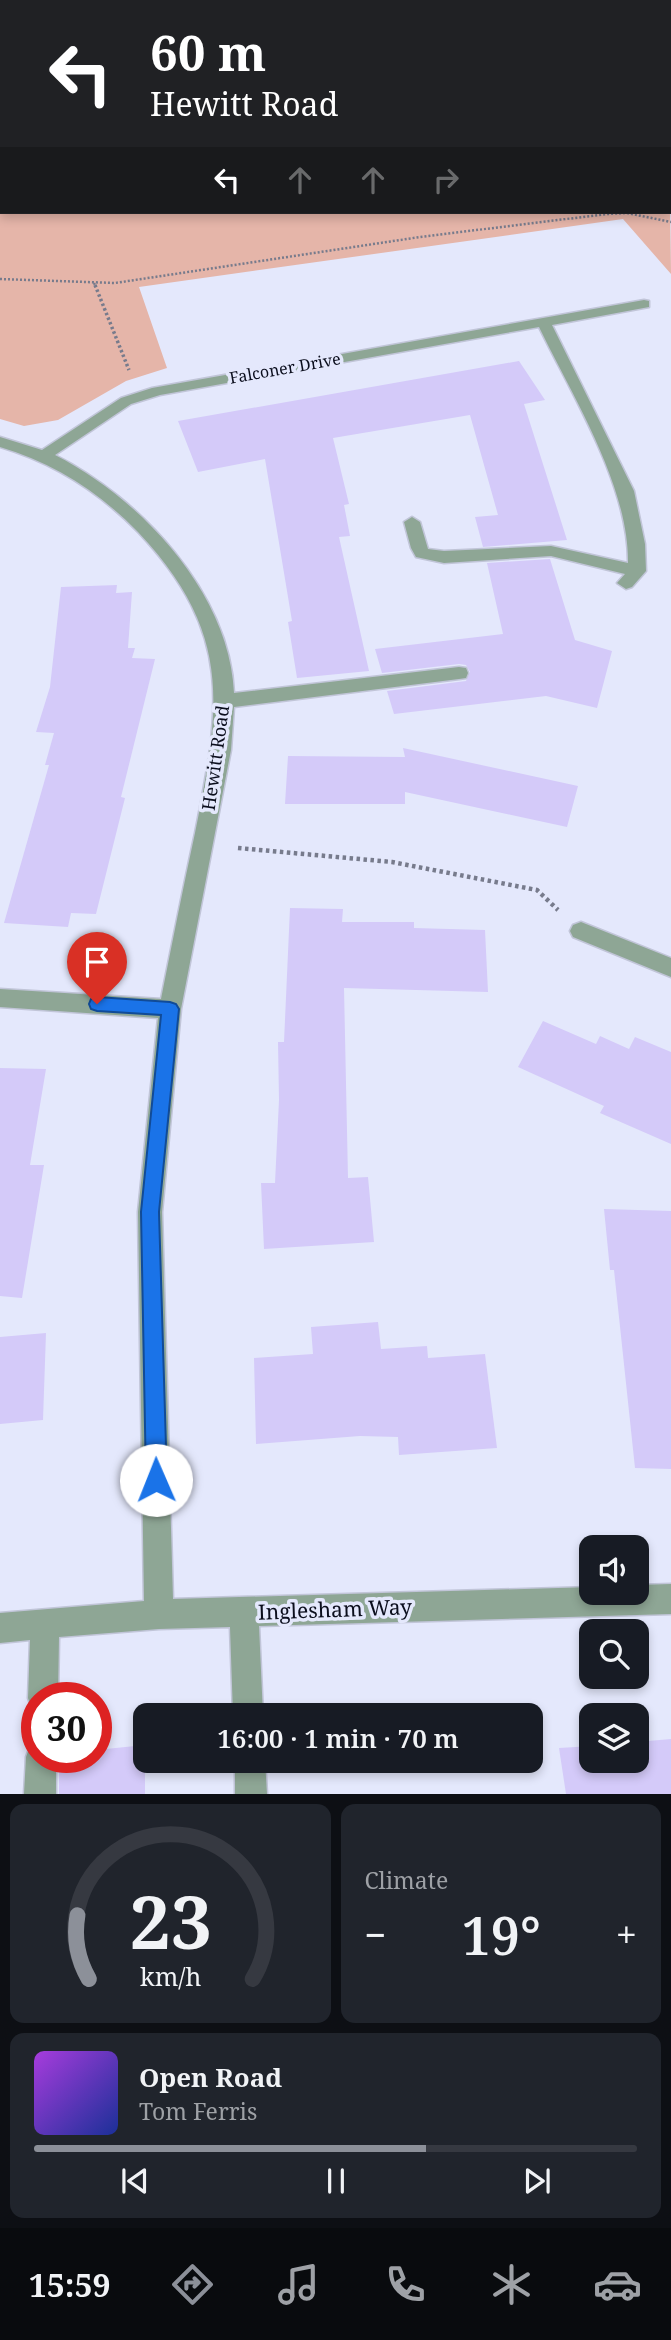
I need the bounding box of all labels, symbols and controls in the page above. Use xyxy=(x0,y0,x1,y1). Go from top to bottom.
text: 60 m xyxy=(150,19,266,85)
icon: left xyxy=(35,28,126,119)
text: Hewitt Road xyxy=(150,82,338,125)
icon: left xyxy=(208,161,246,199)
icon: ahead xyxy=(281,161,319,199)
icon: ahead xyxy=(354,161,392,199)
icon: right xyxy=(427,161,465,199)
street label: Falconer Drive xyxy=(228,347,342,389)
street label: Hewitt Road xyxy=(196,704,234,812)
pin xyxy=(67,932,127,1004)
icon: arrive xyxy=(78,943,116,981)
position arrow xyxy=(119,1443,193,1517)
map controls xyxy=(579,1535,649,1773)
button: sound xyxy=(579,1535,649,1605)
street label: Inglesham Way xyxy=(258,1592,413,1626)
button: search xyxy=(579,1619,649,1689)
speed limit sign: 30 xyxy=(21,1682,112,1773)
button: layers xyxy=(579,1703,649,1773)
text: 16:00 · 1 min · 70 m xyxy=(217,1720,459,1756)
text: Climate xyxy=(365,1864,448,1896)
text: 23 xyxy=(129,1872,211,1971)
text: 19° xyxy=(461,1899,541,1970)
text: − xyxy=(365,1908,387,1960)
text: + xyxy=(616,1908,637,1960)
text: km/h xyxy=(140,1959,201,1993)
text: Open Road xyxy=(139,2059,282,2095)
text: Tom Ferris xyxy=(139,2095,257,2127)
icon: previous xyxy=(116,2162,154,2200)
icon: pause xyxy=(317,2162,355,2200)
icon: next xyxy=(518,2162,556,2200)
icon: directions xyxy=(168,2260,217,2309)
icon: music xyxy=(274,2260,323,2309)
icon: phone xyxy=(381,2260,430,2309)
icon: climate xyxy=(487,2260,536,2309)
icon: car xyxy=(593,2260,642,2309)
text: 15:59 xyxy=(29,2263,111,2306)

